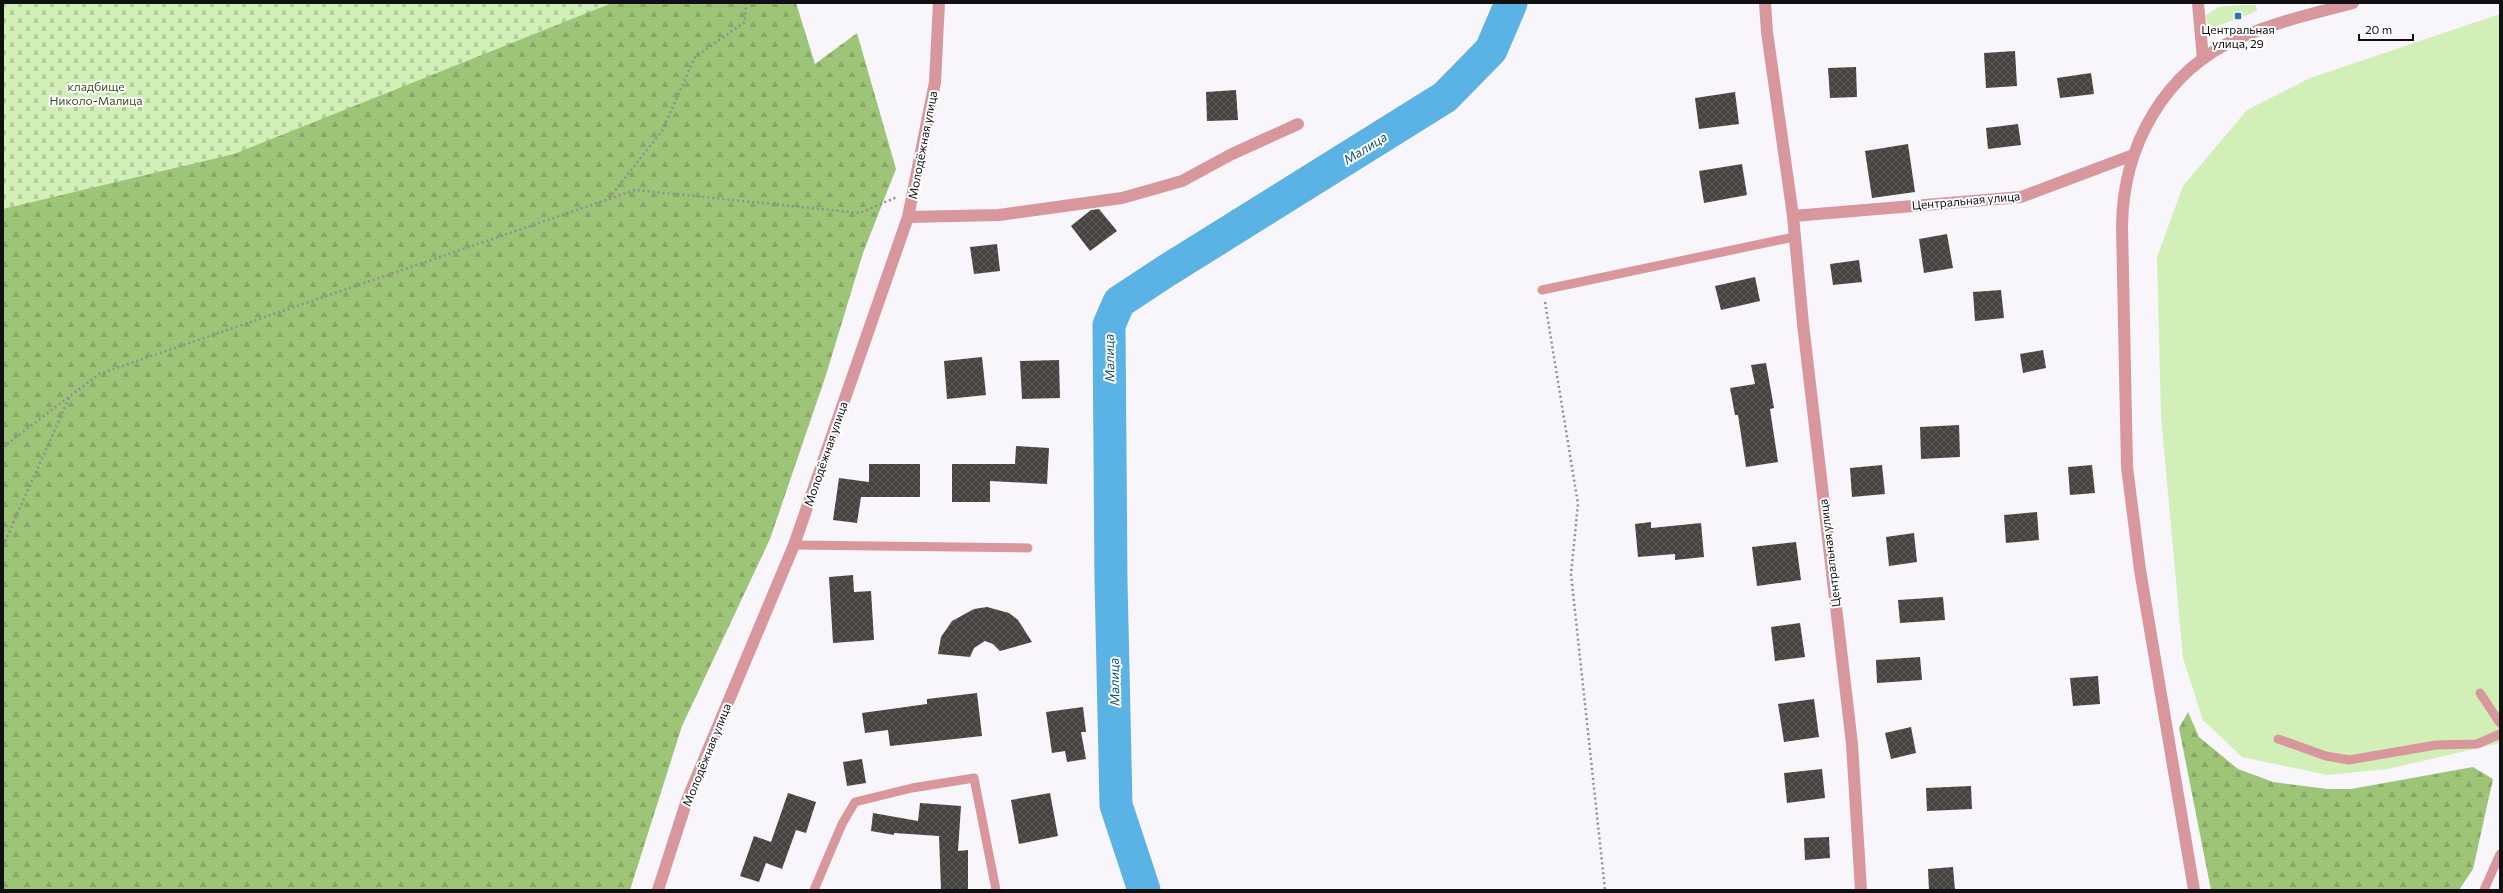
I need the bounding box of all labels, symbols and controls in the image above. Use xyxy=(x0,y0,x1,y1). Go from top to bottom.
marker: Центральная улица, 29 xyxy=(2233,11,2243,21)
scale bar xyxy=(2359,16,2413,42)
place label: Центральная улица, 29 xyxy=(2201,22,2275,50)
text: 20 m xyxy=(2365,22,2392,36)
park label: кладбище Николо-Малица xyxy=(50,79,142,107)
street label: Молодёжная улица xyxy=(905,90,939,200)
water label: Малица xyxy=(1340,128,1390,168)
street label: Центральная улица xyxy=(1911,188,2021,212)
water label: Малица xyxy=(1101,333,1117,382)
street label: Молодёжная улица xyxy=(801,399,850,508)
street label: Центральная улица xyxy=(1815,498,1843,608)
water label: Малица xyxy=(1106,657,1122,706)
street label: Молодёжная улица xyxy=(679,701,733,808)

